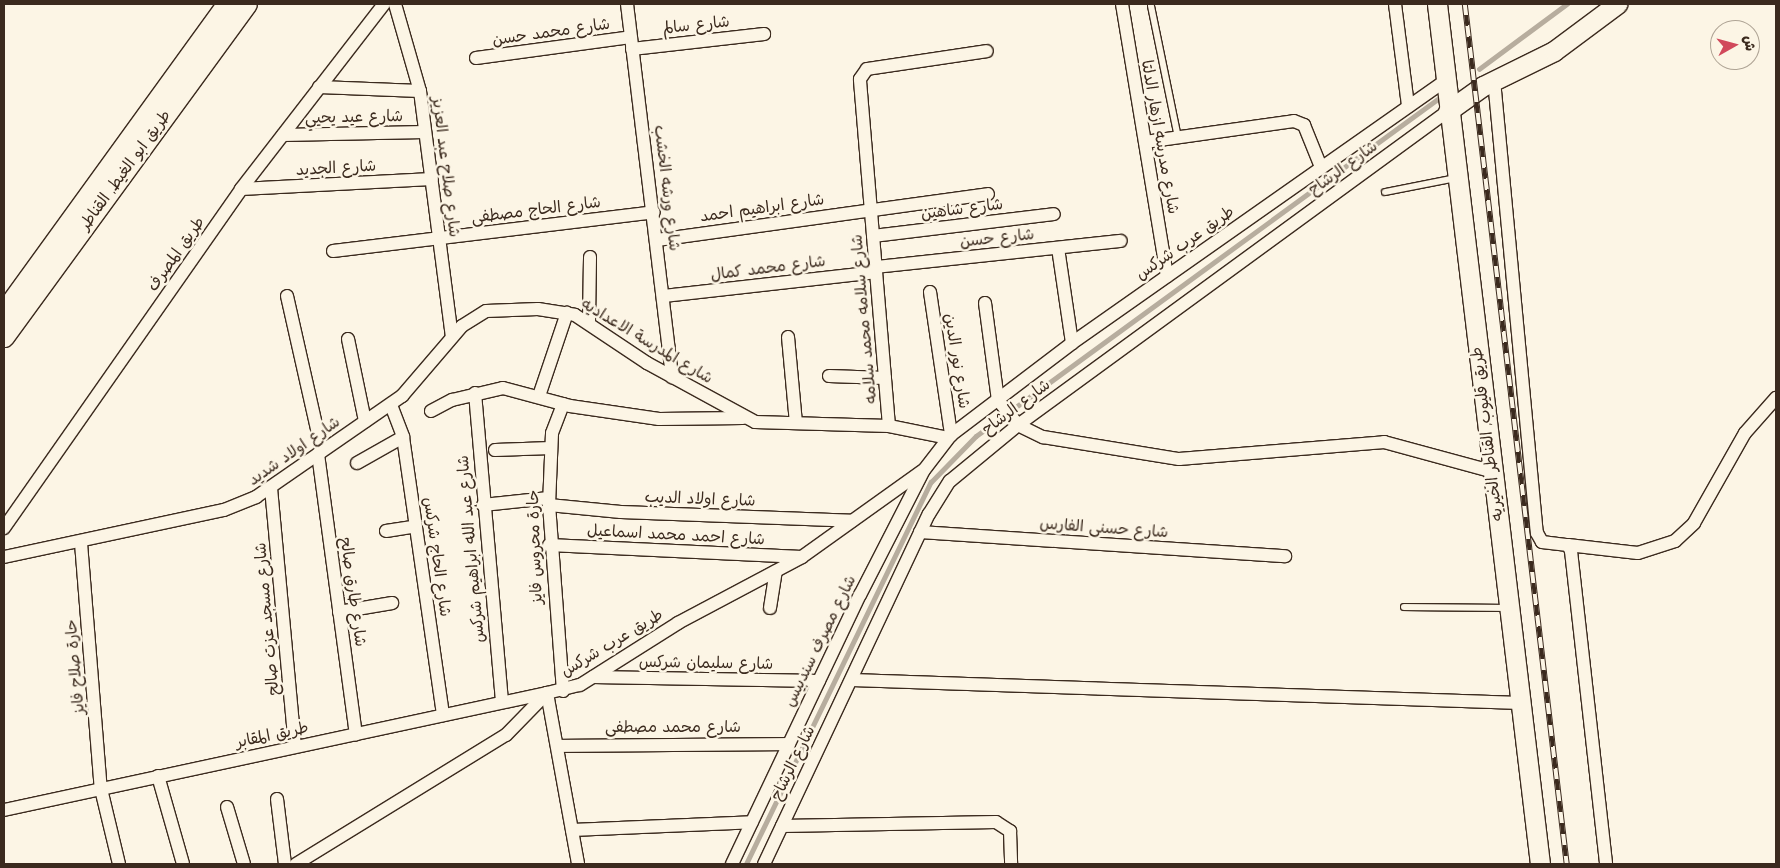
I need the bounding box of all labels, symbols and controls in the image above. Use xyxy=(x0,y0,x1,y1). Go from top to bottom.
street label: شارع سالم xyxy=(661,12,731,38)
street label: شارع محمد حسن xyxy=(491,14,611,50)
north arrow xyxy=(1710,20,1760,70)
text: ش xyxy=(1740,35,1759,52)
street label: شارع مدرسه ازهار الدلتا xyxy=(1137,58,1183,216)
street label: شارع صلاح عبد العزيز xyxy=(428,96,464,238)
street label: طريق ابو الغيط, القناطر xyxy=(75,106,175,234)
street label: شارع عيد يحيي xyxy=(305,107,403,127)
street label: شارع ورشه الخشب xyxy=(650,124,684,252)
street label: شارع الرشاح xyxy=(1305,137,1381,199)
street label: شارع الجديد xyxy=(295,156,377,180)
street label: شارع ابراهيم احمد xyxy=(699,190,825,226)
street label: شارع الحاج مصطفى xyxy=(470,193,602,227)
street label: شارع شاهين xyxy=(920,194,1004,224)
street label: طريق عرب شركس xyxy=(1132,202,1238,284)
street label: طريق المصرف xyxy=(143,213,209,295)
street label: شارع حسن xyxy=(959,225,1035,251)
street label: شارع سلامه محمد سلامه xyxy=(847,234,881,404)
street label: شارع محمد كمال xyxy=(709,251,827,285)
street label: شارع المدرسة الاعداديه xyxy=(578,294,716,388)
street label: شارع نور الدين xyxy=(940,312,974,410)
street label: طريق قليوب, القناطر الخيريه xyxy=(1467,346,1507,522)
street label: شارع الرشاح xyxy=(978,375,1054,439)
street label: شارع اولاد شديد xyxy=(244,412,344,490)
street label: شارع عبد الله ابراهيم شركس xyxy=(453,455,489,643)
street label: شارع اولاد الديب xyxy=(644,487,756,511)
street label: حارة محروس فايز xyxy=(523,489,547,605)
street label: شارع الحاج شركس xyxy=(419,496,455,618)
street label: شارع حسنى الفارس xyxy=(1039,514,1169,542)
street label: شارع احمد محمد اسماعيل xyxy=(587,521,765,549)
street label: شارع طارق صالح xyxy=(336,536,370,648)
street label: شارع مسجد عزت صالح xyxy=(251,542,283,696)
street label: شارع مصرف سندبيس xyxy=(780,572,860,710)
street label: طريق عرب شركس xyxy=(557,605,667,681)
street label: حارة صلاح فايز xyxy=(61,618,89,716)
street label: شارع سليمان شركس xyxy=(639,652,773,674)
street label: شارع محمد مصطفى xyxy=(605,717,741,737)
street label: طريق المقابر xyxy=(234,718,310,752)
street label: شارع الرشاح xyxy=(767,723,819,803)

